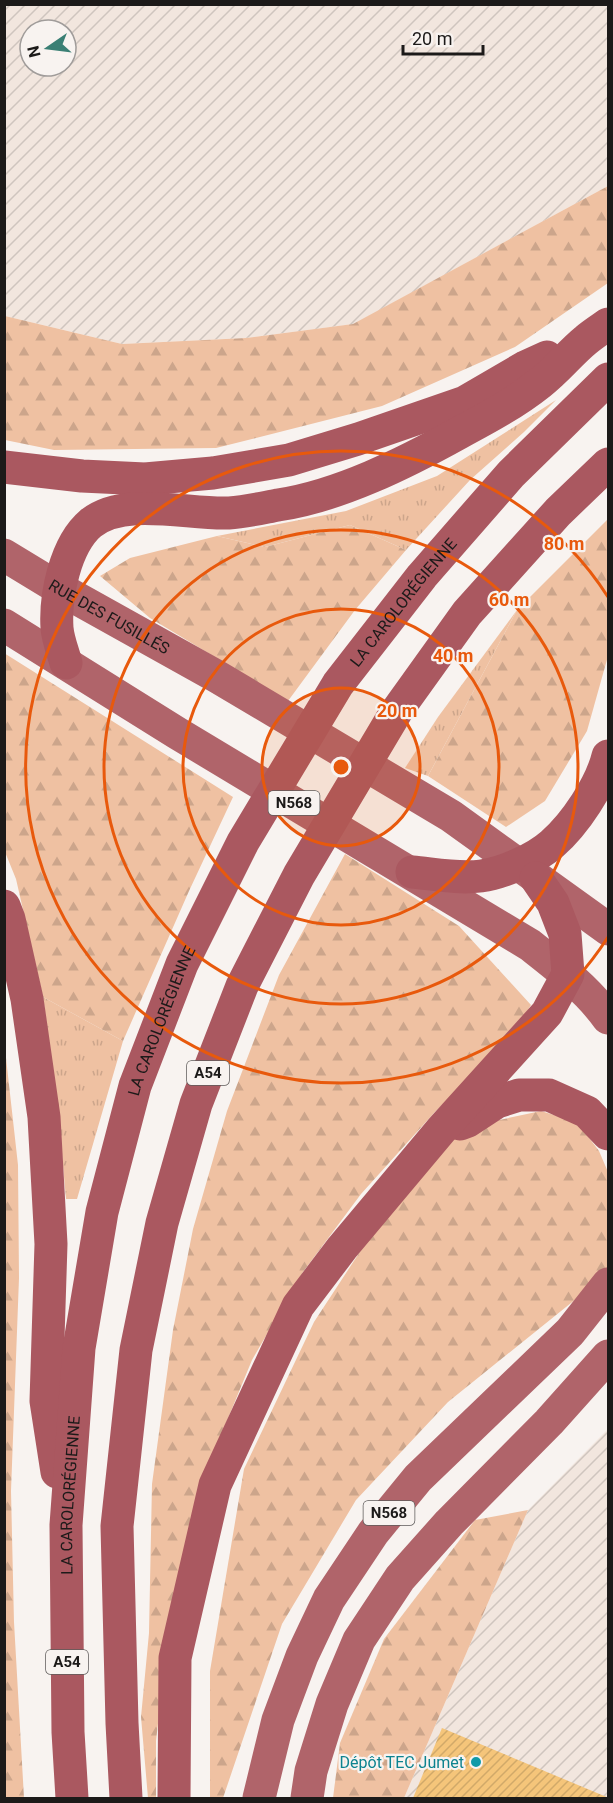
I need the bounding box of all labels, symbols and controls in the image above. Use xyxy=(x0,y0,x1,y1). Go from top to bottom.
north arrow xyxy=(18,18,78,78)
scale bar xyxy=(403,18,482,56)
text: 20 m xyxy=(412,28,452,49)
text: N xyxy=(23,44,45,59)
text: 80 m xyxy=(544,533,584,554)
street label: LA CAROLORÉGIENNE xyxy=(346,534,461,670)
street label: RUE DES FUSILLÉS xyxy=(45,576,173,658)
text: 60 m xyxy=(489,589,529,610)
text: 40 m xyxy=(433,645,473,666)
text: 20 m xyxy=(377,700,417,721)
centre of rings xyxy=(331,757,351,777)
road number: N568 xyxy=(268,791,320,815)
street label: LA CAROLORÉGIENNE xyxy=(124,943,199,1098)
road number: A54 xyxy=(187,1061,229,1085)
street label: LA CAROLORÉGIENNE xyxy=(57,1415,84,1575)
road number: N568 xyxy=(364,1501,414,1525)
road number: A54 xyxy=(46,1650,88,1674)
place label: Dépôt TEC Jumet xyxy=(340,1753,464,1772)
marker: Dépôt TEC Jumet xyxy=(469,1755,483,1769)

